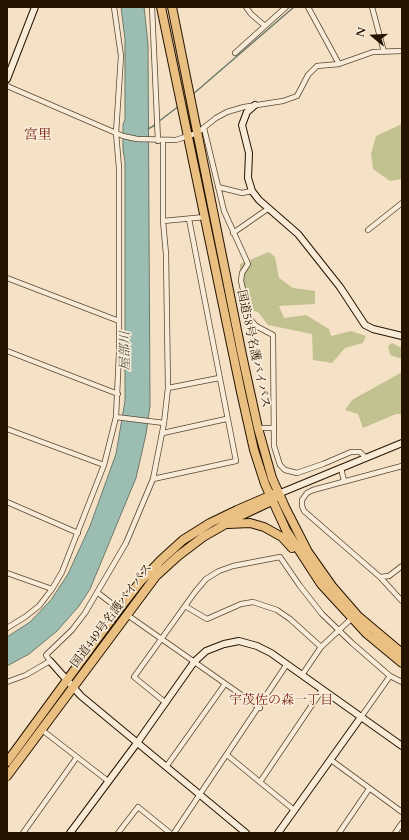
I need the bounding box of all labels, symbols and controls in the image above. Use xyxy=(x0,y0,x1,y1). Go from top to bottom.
north arrow xyxy=(353,16,393,56)
text: N xyxy=(353,25,370,39)
district label: 宮里 xyxy=(24,128,52,144)
street label: 国道58号名護バイパス xyxy=(233,289,273,409)
water label: 屋部川 xyxy=(118,332,134,370)
street label: 国道449号名護バイパス xyxy=(68,561,156,671)
district label: 宇茂佐の森一丁目 xyxy=(229,693,333,709)

